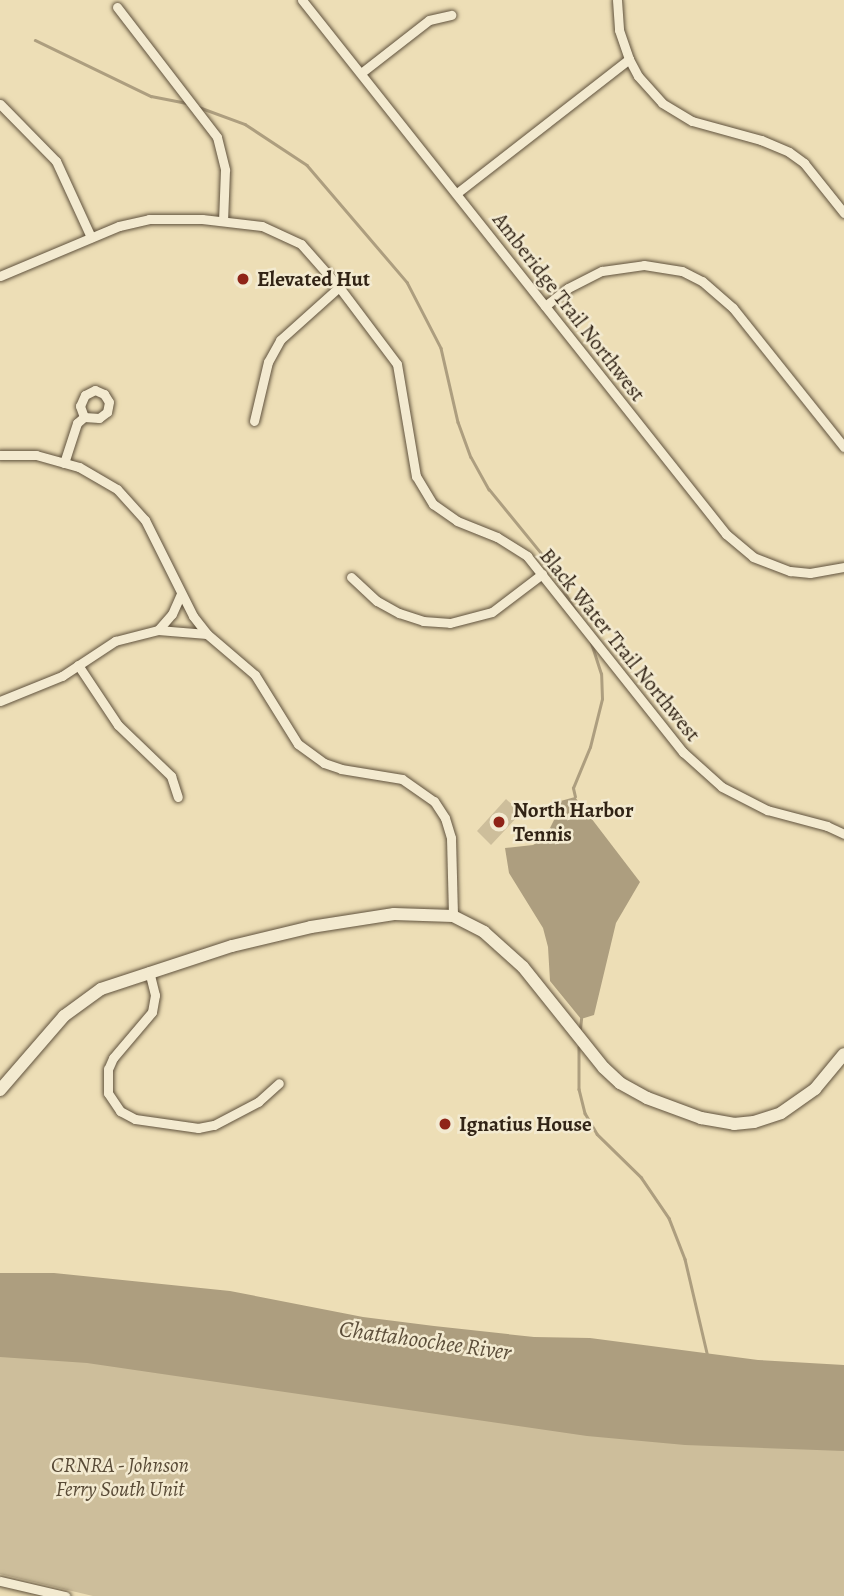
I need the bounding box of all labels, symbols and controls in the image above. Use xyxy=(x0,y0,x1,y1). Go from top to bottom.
street label: Amberidge Trail Northwest xyxy=(487,208,651,406)
place label: Elevated Hut xyxy=(257,266,370,292)
marker: Elevated Hut xyxy=(235,271,251,287)
street label: Black Water Trail Northwest xyxy=(534,543,706,747)
place label: North Harbor Tennis xyxy=(513,797,634,847)
marker: North Harbor Tennis xyxy=(491,814,507,830)
place label: Ignatius House xyxy=(459,1111,592,1137)
marker: Ignatius House xyxy=(437,1116,453,1132)
water label: Chattahoochee River xyxy=(337,1315,513,1367)
park label: CRNRA - Johnson Ferry South Unit xyxy=(51,1452,189,1502)

